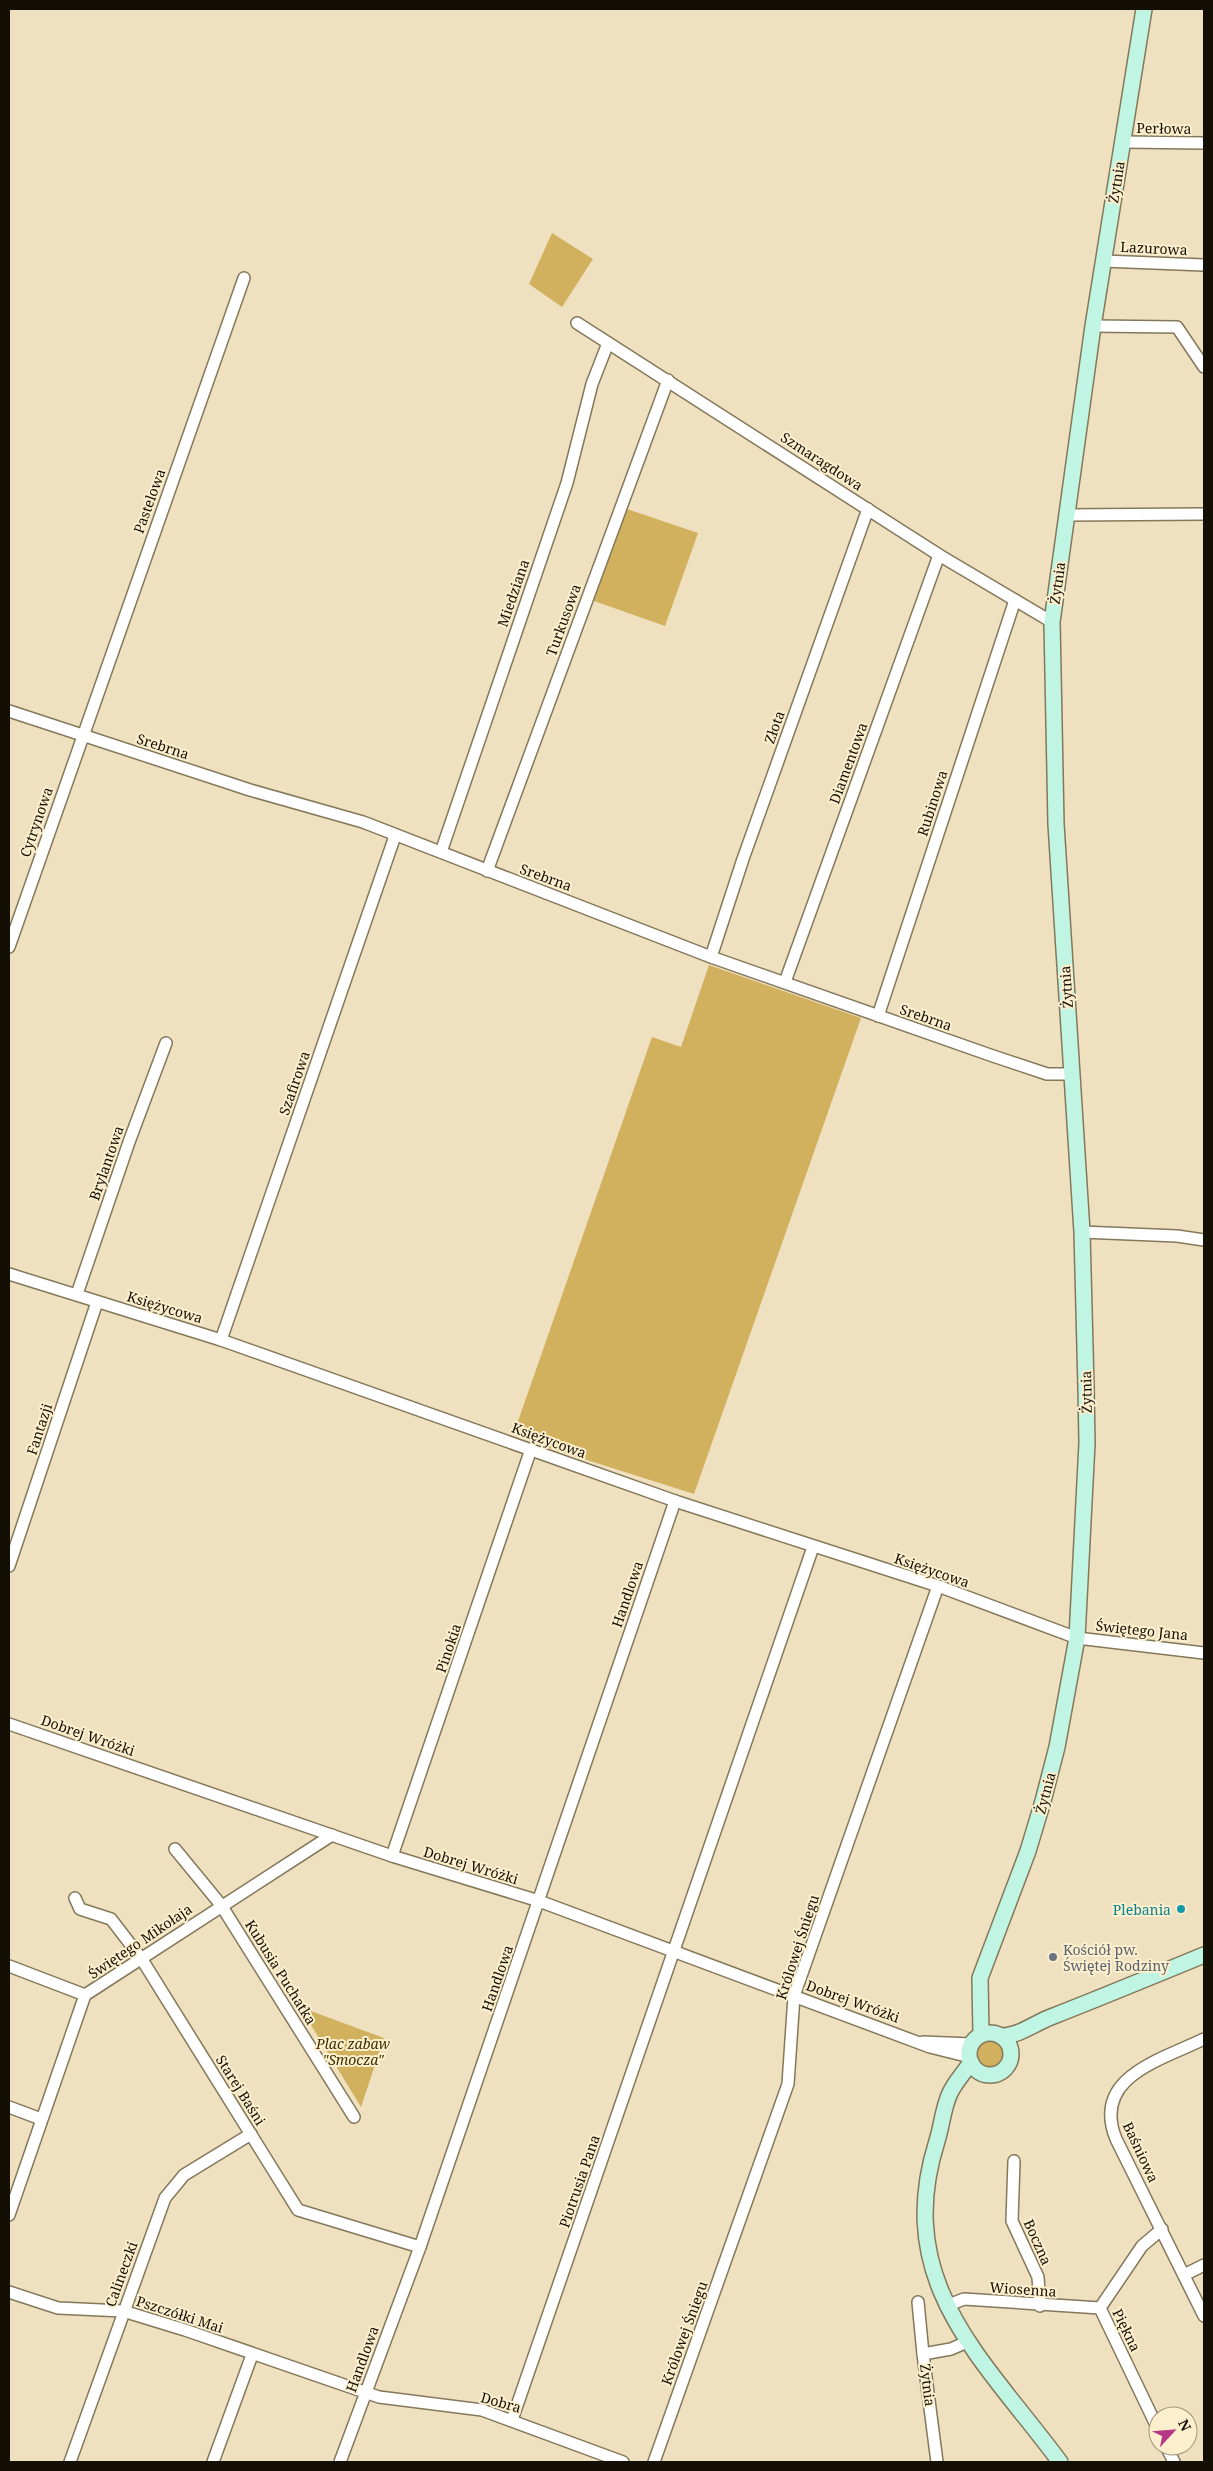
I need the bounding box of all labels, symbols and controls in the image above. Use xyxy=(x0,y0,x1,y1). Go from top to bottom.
street label: Perłowa xyxy=(1136,118,1192,138)
street label: Żytnia xyxy=(1103,159,1129,204)
street label: Lazurowa xyxy=(1120,237,1188,259)
street label: Szmaragdowa xyxy=(777,427,867,495)
street label: Pastelowa xyxy=(129,466,169,536)
street label: Miedziana xyxy=(493,557,533,629)
street label: Żytnia xyxy=(1045,561,1069,605)
street label: Turkusowa xyxy=(541,581,585,659)
street label: Złota xyxy=(759,708,789,746)
street label: Diamentowa xyxy=(824,720,872,806)
street label: Srebrna xyxy=(134,729,192,763)
street label: Rubinowa xyxy=(912,768,952,838)
street label: Cytrynowa xyxy=(15,784,57,860)
street label: Srebrna xyxy=(517,859,575,895)
street label: Żytnia xyxy=(1055,965,1077,1009)
street label: Srebrna xyxy=(897,999,955,1035)
street label: Szafirowa xyxy=(274,1048,314,1118)
street label: Brylantowa xyxy=(84,1123,128,1203)
street label: Księżycowa xyxy=(125,1287,205,1328)
street label: Żytnia xyxy=(1076,1370,1096,1413)
street label: Fantazji xyxy=(22,1400,56,1457)
street label: Księżycowa xyxy=(509,1418,589,1462)
street label: Księżycowa xyxy=(892,1548,972,1592)
street label: Handlowa xyxy=(607,1558,647,1630)
street label: Świętego Jana xyxy=(1095,1616,1189,1644)
street label: Pinokia xyxy=(431,1621,465,1675)
street label: Dobrej Wróżki xyxy=(39,1710,138,1760)
street label: Żytnia xyxy=(1030,1770,1060,1816)
street label: Dobrej Wróżki xyxy=(421,1842,521,1889)
street label: Królowej Śniegu xyxy=(771,1892,823,2002)
street label: Świętego Mikołaja xyxy=(84,1899,196,1983)
place label: Plebania xyxy=(1113,1900,1171,1919)
marker: Plebania xyxy=(1175,1903,1187,1915)
street label: Kubusia Puchatka xyxy=(241,1916,321,2028)
place label: Kościół pw. Świętej Rodziny xyxy=(1063,1940,1169,1975)
street label: Handlowa xyxy=(477,1942,517,2014)
marker: Kościół pw. Świętej Rodziny xyxy=(1047,1951,1059,1963)
street label: Dobrej Wróżki xyxy=(804,1975,903,2027)
park label: Plac zabaw "Smocza" xyxy=(315,2034,391,2069)
street label: Starej Baśni xyxy=(212,2051,270,2129)
street label: Baśniowa xyxy=(1119,2119,1163,2186)
street label: Piotrusia Pana xyxy=(554,2132,604,2230)
street label: Boczna xyxy=(1020,2216,1057,2268)
street label: Calineczki xyxy=(100,2238,142,2309)
street label: Wiosenna xyxy=(989,2277,1057,2301)
street label: Królowej Śniegu xyxy=(656,2278,712,2388)
street label: Pszczółki Mai xyxy=(134,2291,226,2337)
street label: Piękna xyxy=(1108,2305,1146,2355)
street label: Handlowa xyxy=(341,2323,383,2395)
street label: Żytnia xyxy=(916,2363,940,2407)
street label: Dobra xyxy=(479,2387,523,2417)
north arrow xyxy=(1148,2406,1198,2456)
text: N xyxy=(1174,2416,1196,2434)

